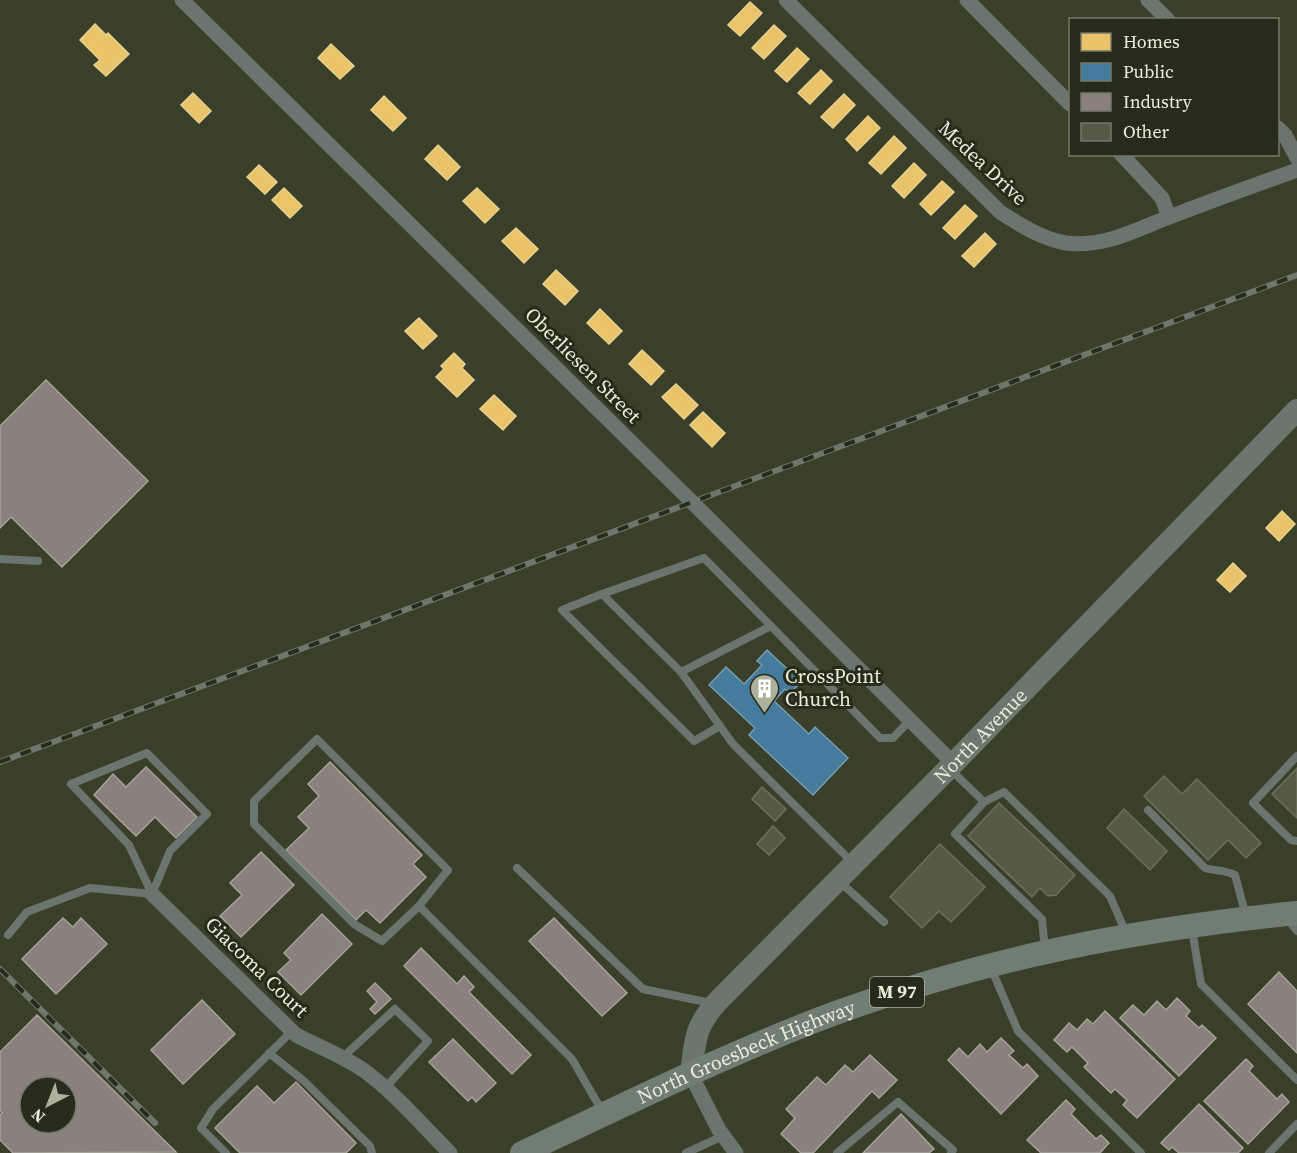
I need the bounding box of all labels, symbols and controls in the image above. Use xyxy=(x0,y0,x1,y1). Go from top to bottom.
legend xyxy=(1069,18,1279,156)
text: Homes xyxy=(1123,29,1180,54)
text: Public xyxy=(1123,59,1174,84)
text: Industry xyxy=(1123,89,1193,114)
street label: Medea Drive xyxy=(932,114,1034,212)
text: Other xyxy=(1123,119,1170,144)
street label: Oberliesen Street xyxy=(519,301,648,430)
place label: CrossPoint Church xyxy=(785,662,881,713)
building icon: CrossPoint Church xyxy=(748,672,780,714)
street label: North Avenue xyxy=(927,682,1033,790)
street label: Giacoma Court xyxy=(199,910,315,1024)
road number: M 97 xyxy=(870,977,924,1007)
street label: North Groesbeck Highway xyxy=(632,993,860,1111)
north arrow xyxy=(18,1075,78,1135)
text: N xyxy=(26,1104,50,1128)

